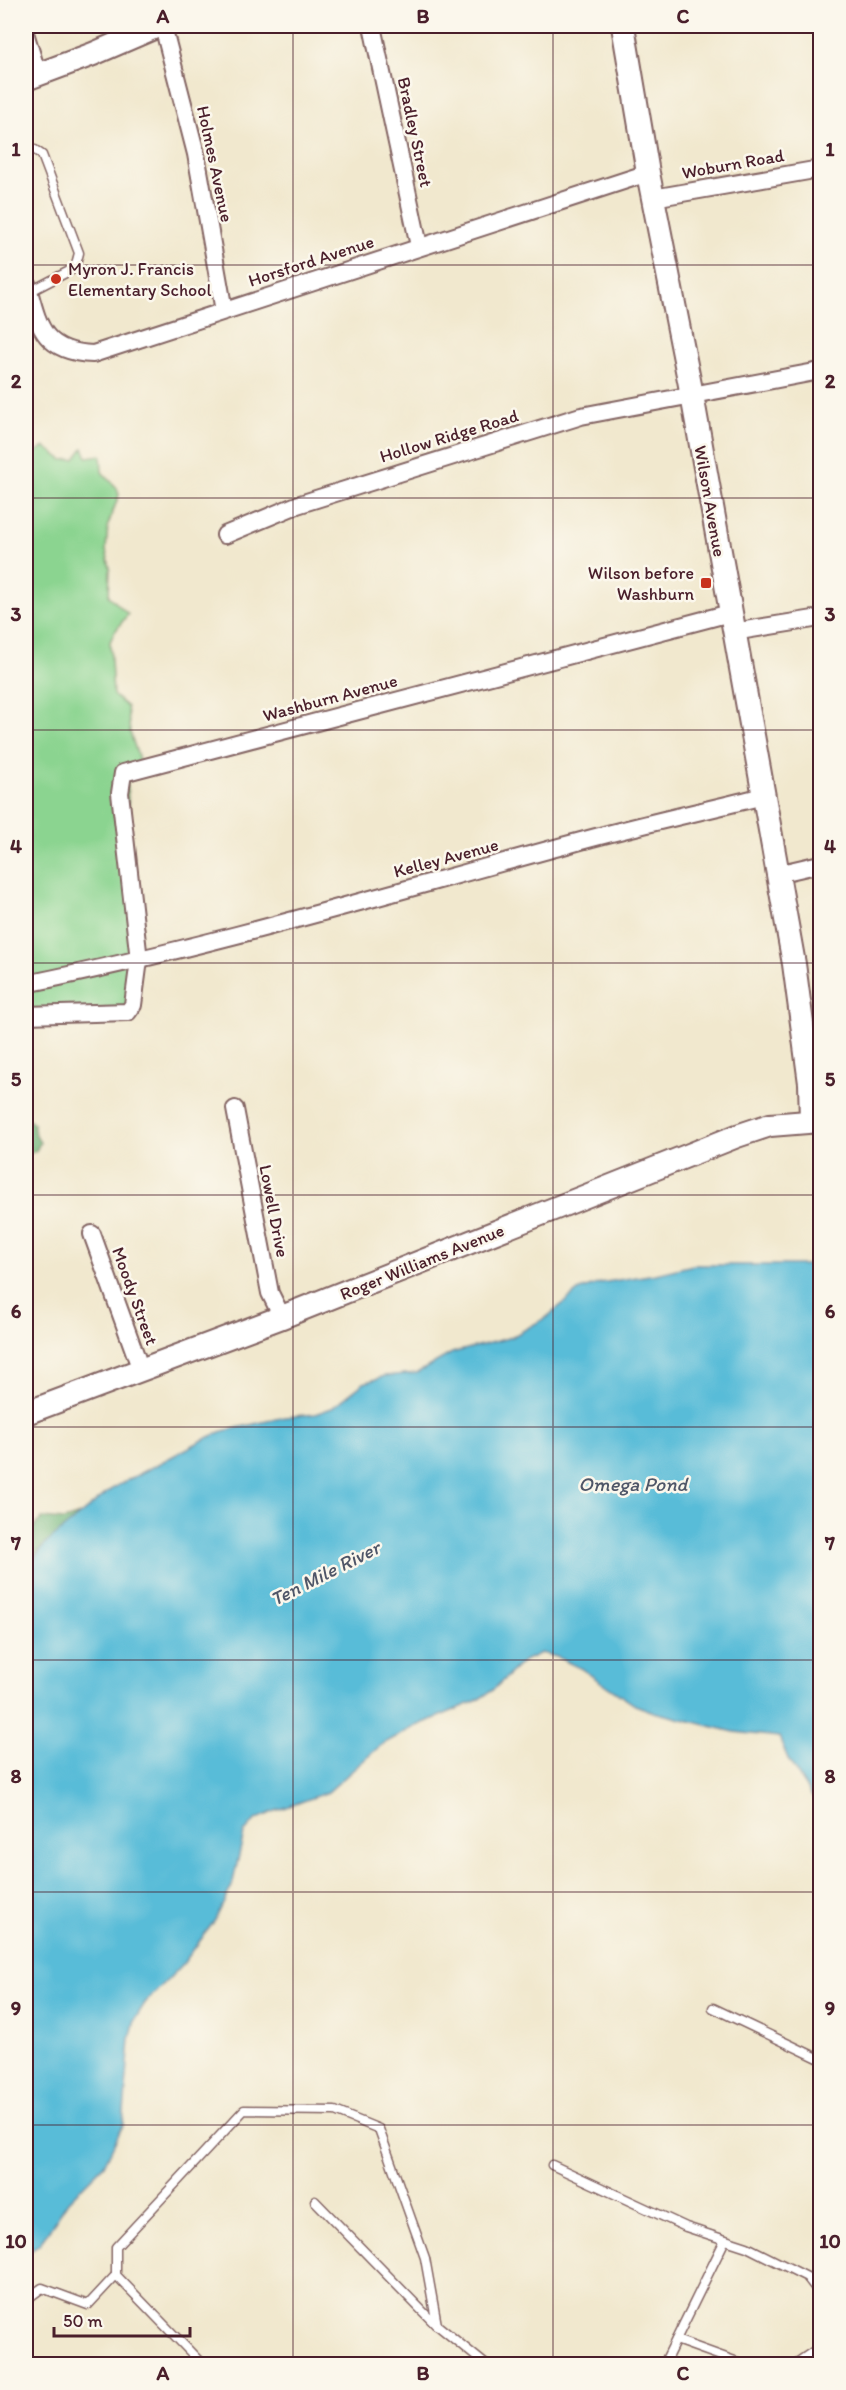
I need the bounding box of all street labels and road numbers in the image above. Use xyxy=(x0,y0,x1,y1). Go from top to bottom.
street label: Bradley Street xyxy=(393,75,437,189)
street label: Holmes Avenue xyxy=(192,104,238,224)
street label: Woburn Road xyxy=(680,144,786,184)
street label: Horsford Avenue xyxy=(245,230,377,292)
street label: Hollow Ridge Road xyxy=(377,404,521,468)
street label: Wilson Avenue xyxy=(689,444,731,558)
street label: Washburn Avenue xyxy=(260,669,400,727)
street label: Kelley Avenue xyxy=(391,833,501,883)
street label: Lowell Drive xyxy=(254,1163,294,1259)
street label: Roger Williams Avenue xyxy=(337,1219,507,1305)
street label: Moody Street xyxy=(107,1244,163,1348)

